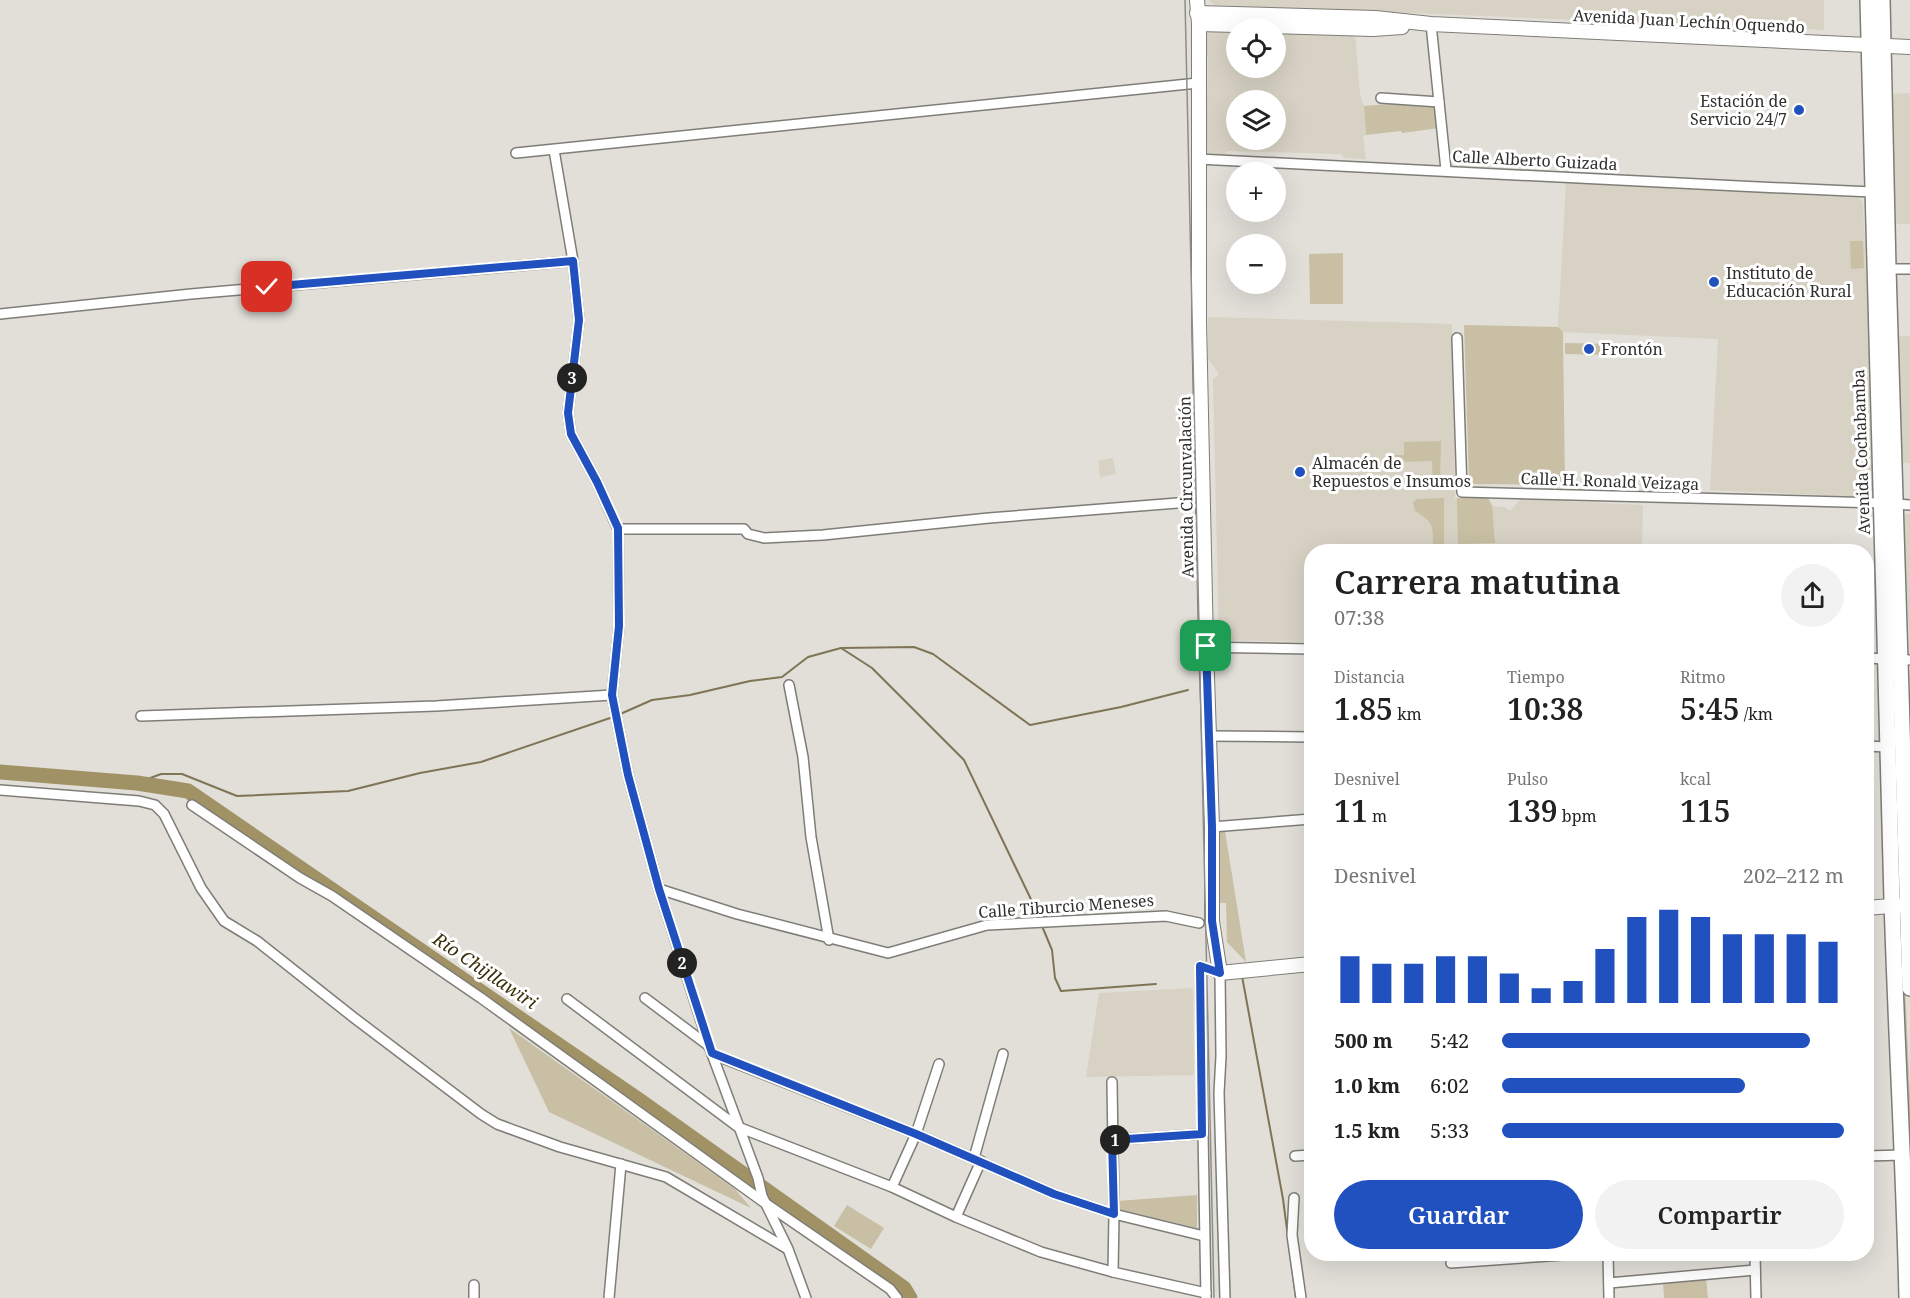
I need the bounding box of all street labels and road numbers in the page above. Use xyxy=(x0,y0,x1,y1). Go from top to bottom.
street label: Avenida Juan Lechín Oquendo xyxy=(1573,4,1805,38)
street label: Calle Alberto Guizada xyxy=(1452,145,1618,175)
street label: Avenida Cochabamba xyxy=(1847,369,1875,535)
street label: Avenida Circunvalación xyxy=(1173,396,1199,578)
street label: Calle H. Ronald Veizaga xyxy=(1520,467,1700,495)
street label: Calle Tiburcio Meneses xyxy=(978,889,1154,923)

